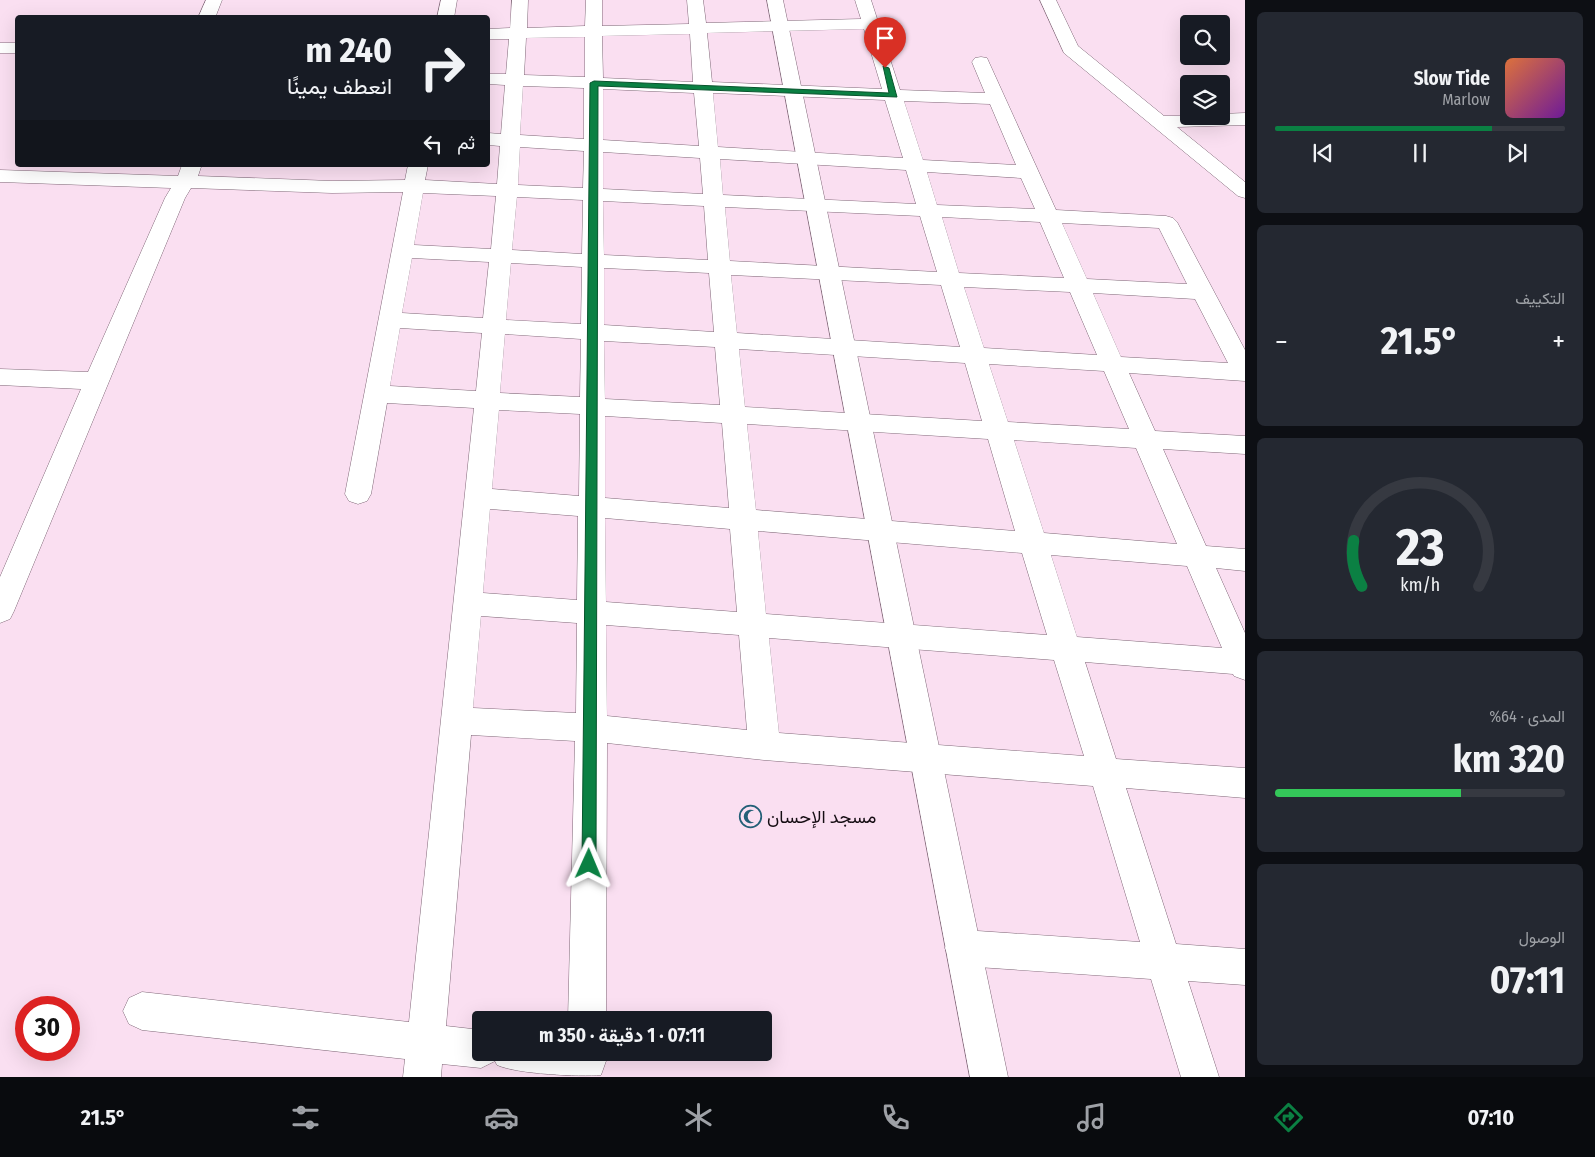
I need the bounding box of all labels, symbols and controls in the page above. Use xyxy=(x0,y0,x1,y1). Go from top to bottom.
map controls xyxy=(1180,15,1230,125)
button: search xyxy=(1180,15,1230,65)
pin xyxy=(864,17,906,68)
icon: arrive xyxy=(871,24,899,52)
text: 240 m xyxy=(305,29,392,71)
icon: right xyxy=(410,35,475,100)
text: Slow Tide xyxy=(1414,67,1490,90)
text: انعطف يمينًا xyxy=(287,73,392,100)
button: layers xyxy=(1180,75,1230,125)
text: Marlow xyxy=(1442,90,1490,109)
icon: left xyxy=(419,130,447,158)
text: ثم xyxy=(457,131,475,154)
icon: previous xyxy=(1309,139,1337,167)
icon: pause xyxy=(1406,139,1434,167)
icon: next xyxy=(1503,139,1531,167)
text: التكييف xyxy=(1515,289,1565,308)
text: 21.5° xyxy=(1381,318,1459,364)
text: − xyxy=(1275,325,1288,358)
text: + xyxy=(1552,325,1565,358)
text: 23 xyxy=(1395,516,1444,579)
text: km/h xyxy=(1400,574,1440,596)
text: المدى · 64% xyxy=(1489,707,1565,726)
text: 320 km xyxy=(1453,736,1565,782)
mosque icon: مسجد الإحسان xyxy=(739,805,763,829)
place label: مسجد الإحسان xyxy=(767,806,876,829)
position arrow xyxy=(562,837,614,889)
text: الوصول xyxy=(1519,928,1565,947)
text: 07:11 xyxy=(1490,957,1565,1003)
speed limit sign: 30 xyxy=(15,996,80,1061)
text: 07:11 · 1 دقيقة · 350 m xyxy=(539,1024,705,1047)
icon: filters xyxy=(288,1100,323,1135)
icon: car xyxy=(484,1100,519,1135)
icon: climate xyxy=(681,1100,716,1135)
icon: phone xyxy=(878,1100,913,1135)
icon: music xyxy=(1074,1100,1109,1135)
icon: directions xyxy=(1271,1100,1306,1135)
text: 21.5° xyxy=(81,1104,126,1131)
text: 07:10 xyxy=(1468,1104,1514,1131)

